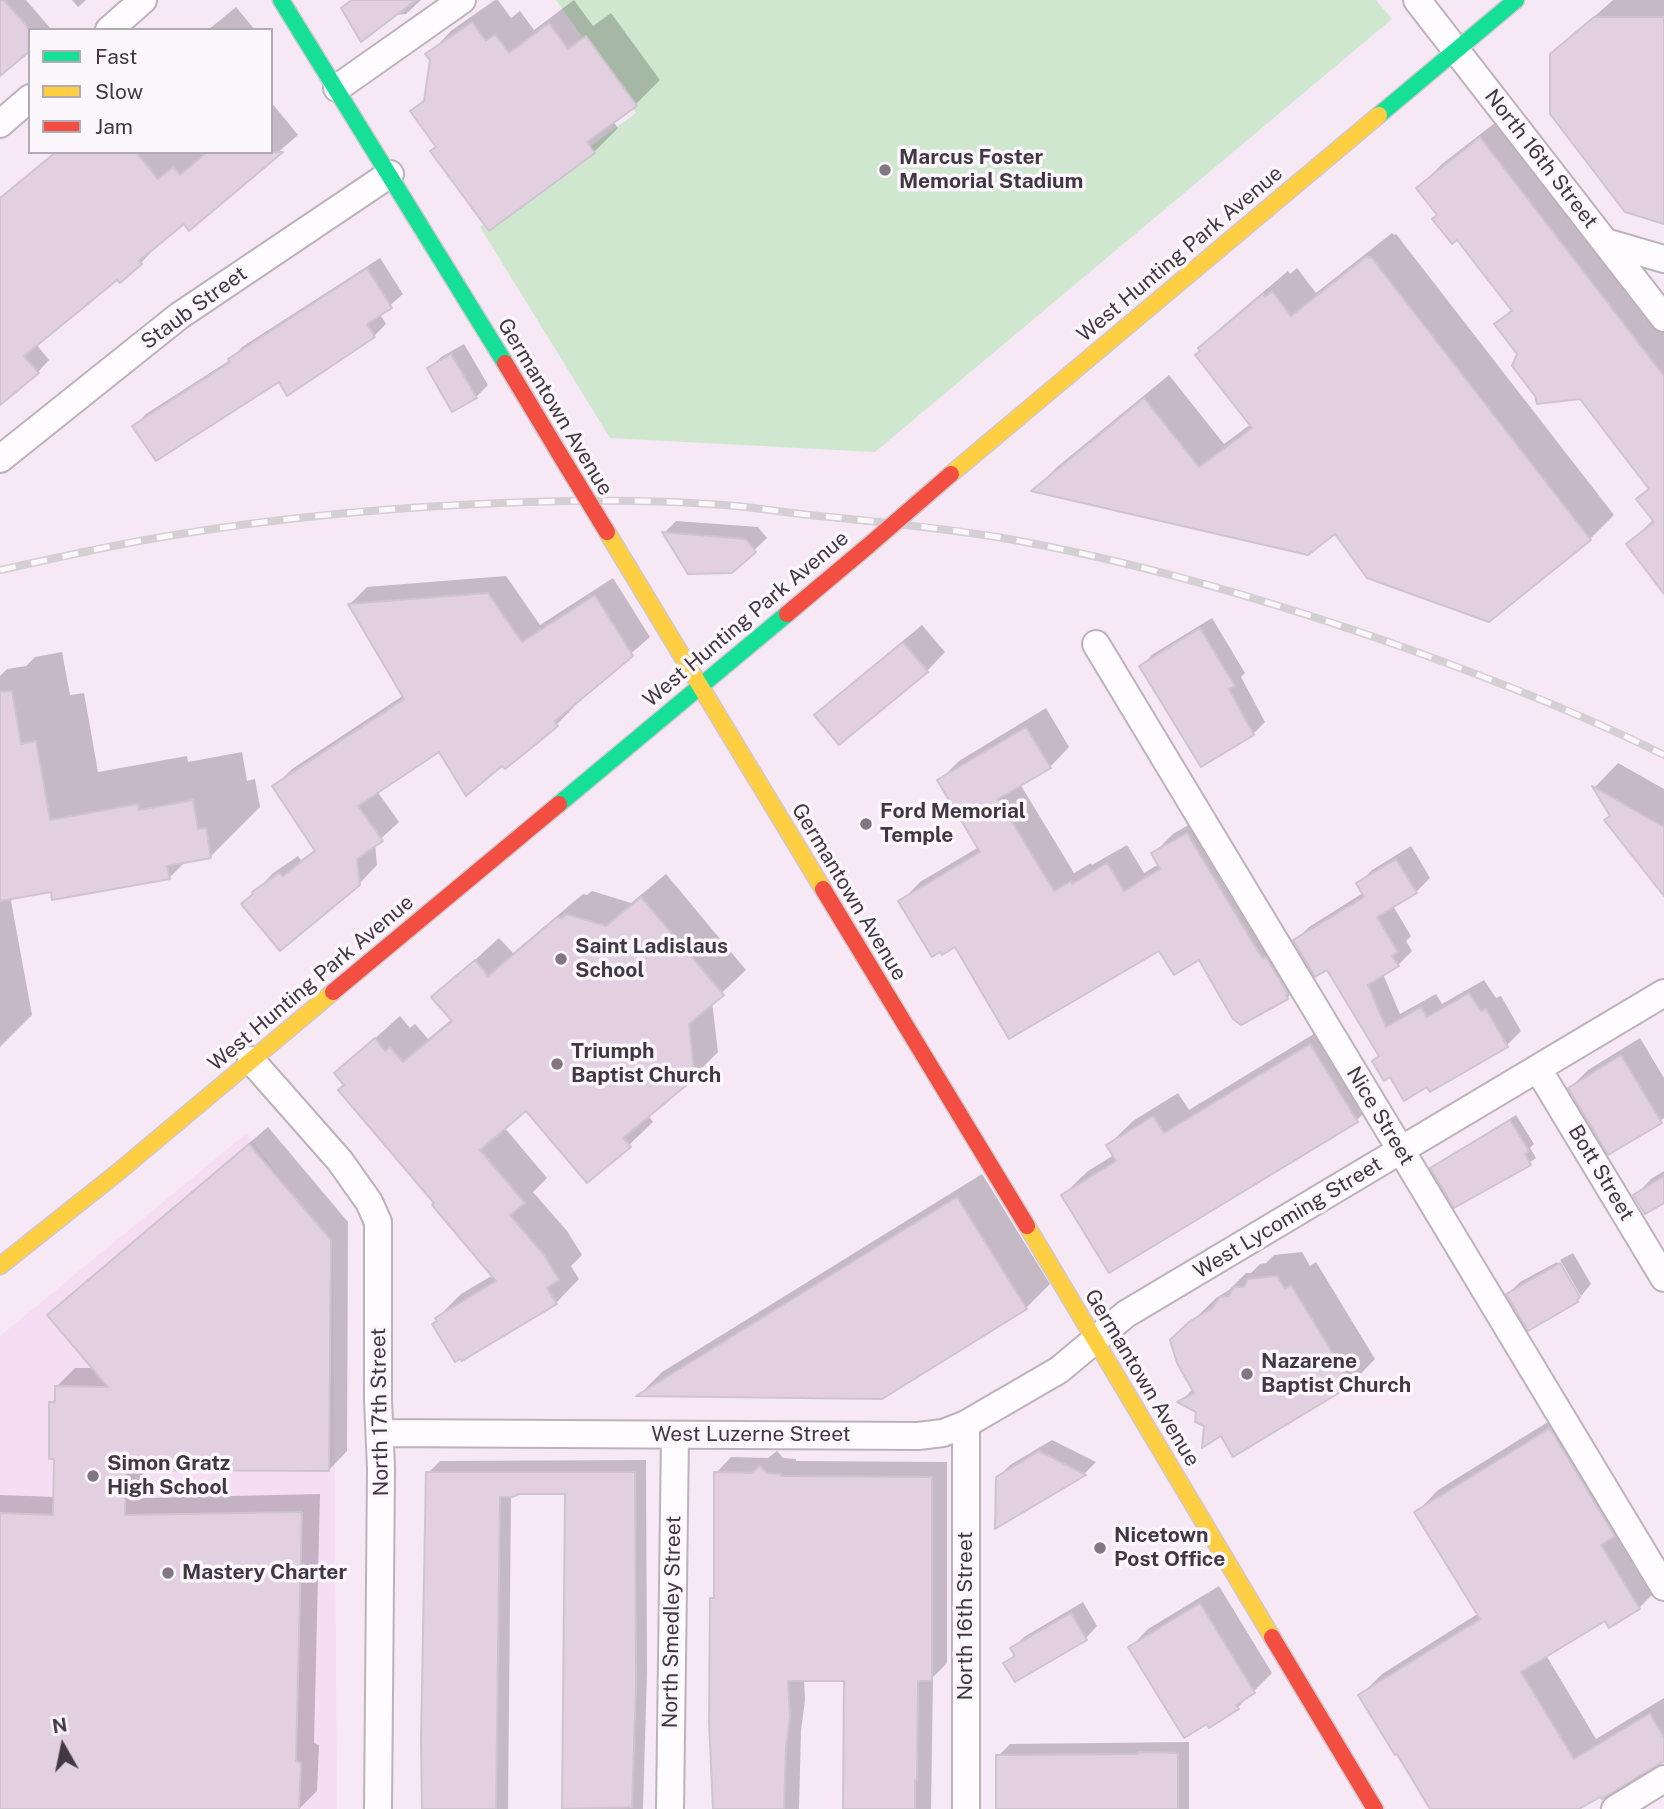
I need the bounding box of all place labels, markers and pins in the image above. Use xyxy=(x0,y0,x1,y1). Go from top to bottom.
place label: Marcus Foster Memorial Stadium xyxy=(899,145,1083,195)
marker: Marcus Foster Memorial Stadium xyxy=(877,162,893,178)
place label: Ford Memorial Temple xyxy=(880,799,1026,849)
marker: Ford Memorial Temple xyxy=(858,816,874,832)
place label: Saint Ladislaus School xyxy=(575,934,728,984)
marker: Saint Ladislaus School xyxy=(553,951,569,967)
place label: Triumph Baptist Church xyxy=(571,1039,721,1089)
marker: Triumph Baptist Church xyxy=(549,1056,565,1072)
place label: Nazarene Baptist Church xyxy=(1261,1349,1411,1399)
marker: Nazarene Baptist Church xyxy=(1239,1366,1255,1382)
place label: Simon Gratz High School xyxy=(107,1451,230,1501)
marker: Simon Gratz High School xyxy=(85,1468,101,1484)
place label: Nicetown Post Office xyxy=(1114,1523,1225,1573)
marker: Nicetown Post Office xyxy=(1092,1540,1108,1556)
place label: Mastery Charter xyxy=(182,1560,347,1586)
marker: Mastery Charter xyxy=(160,1565,176,1581)

